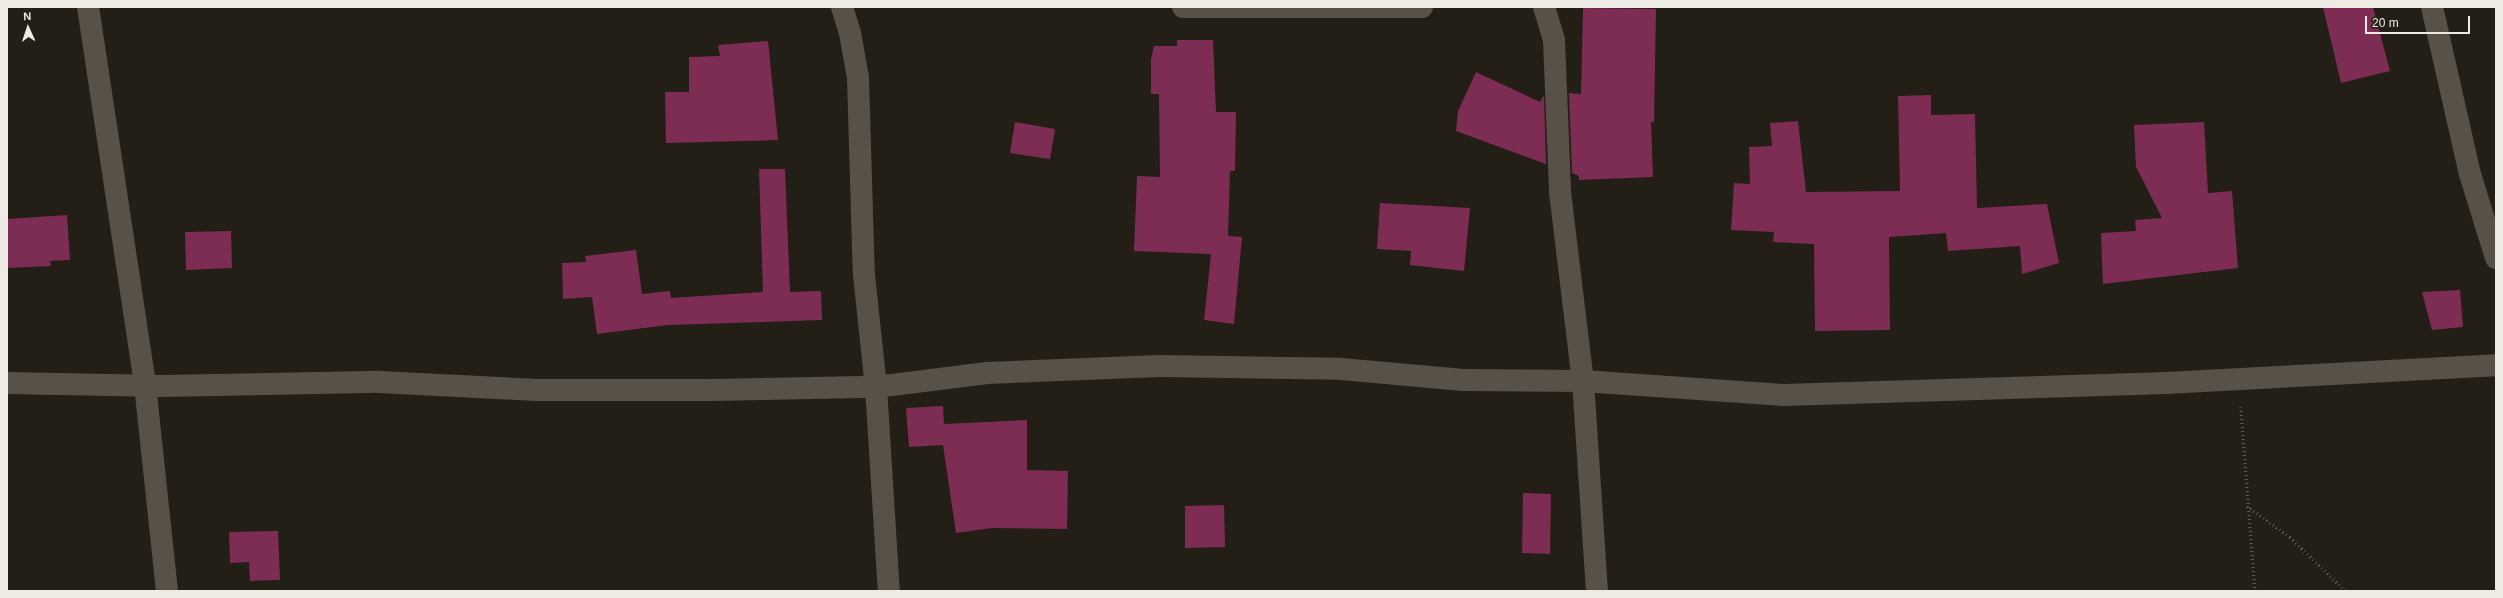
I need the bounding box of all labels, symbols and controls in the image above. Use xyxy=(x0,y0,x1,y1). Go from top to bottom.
north arrow xyxy=(8,8,48,48)
scale bar xyxy=(2367,8,2472,34)
text: N xyxy=(23,10,32,22)
text: 20 m xyxy=(2372,16,2399,30)

